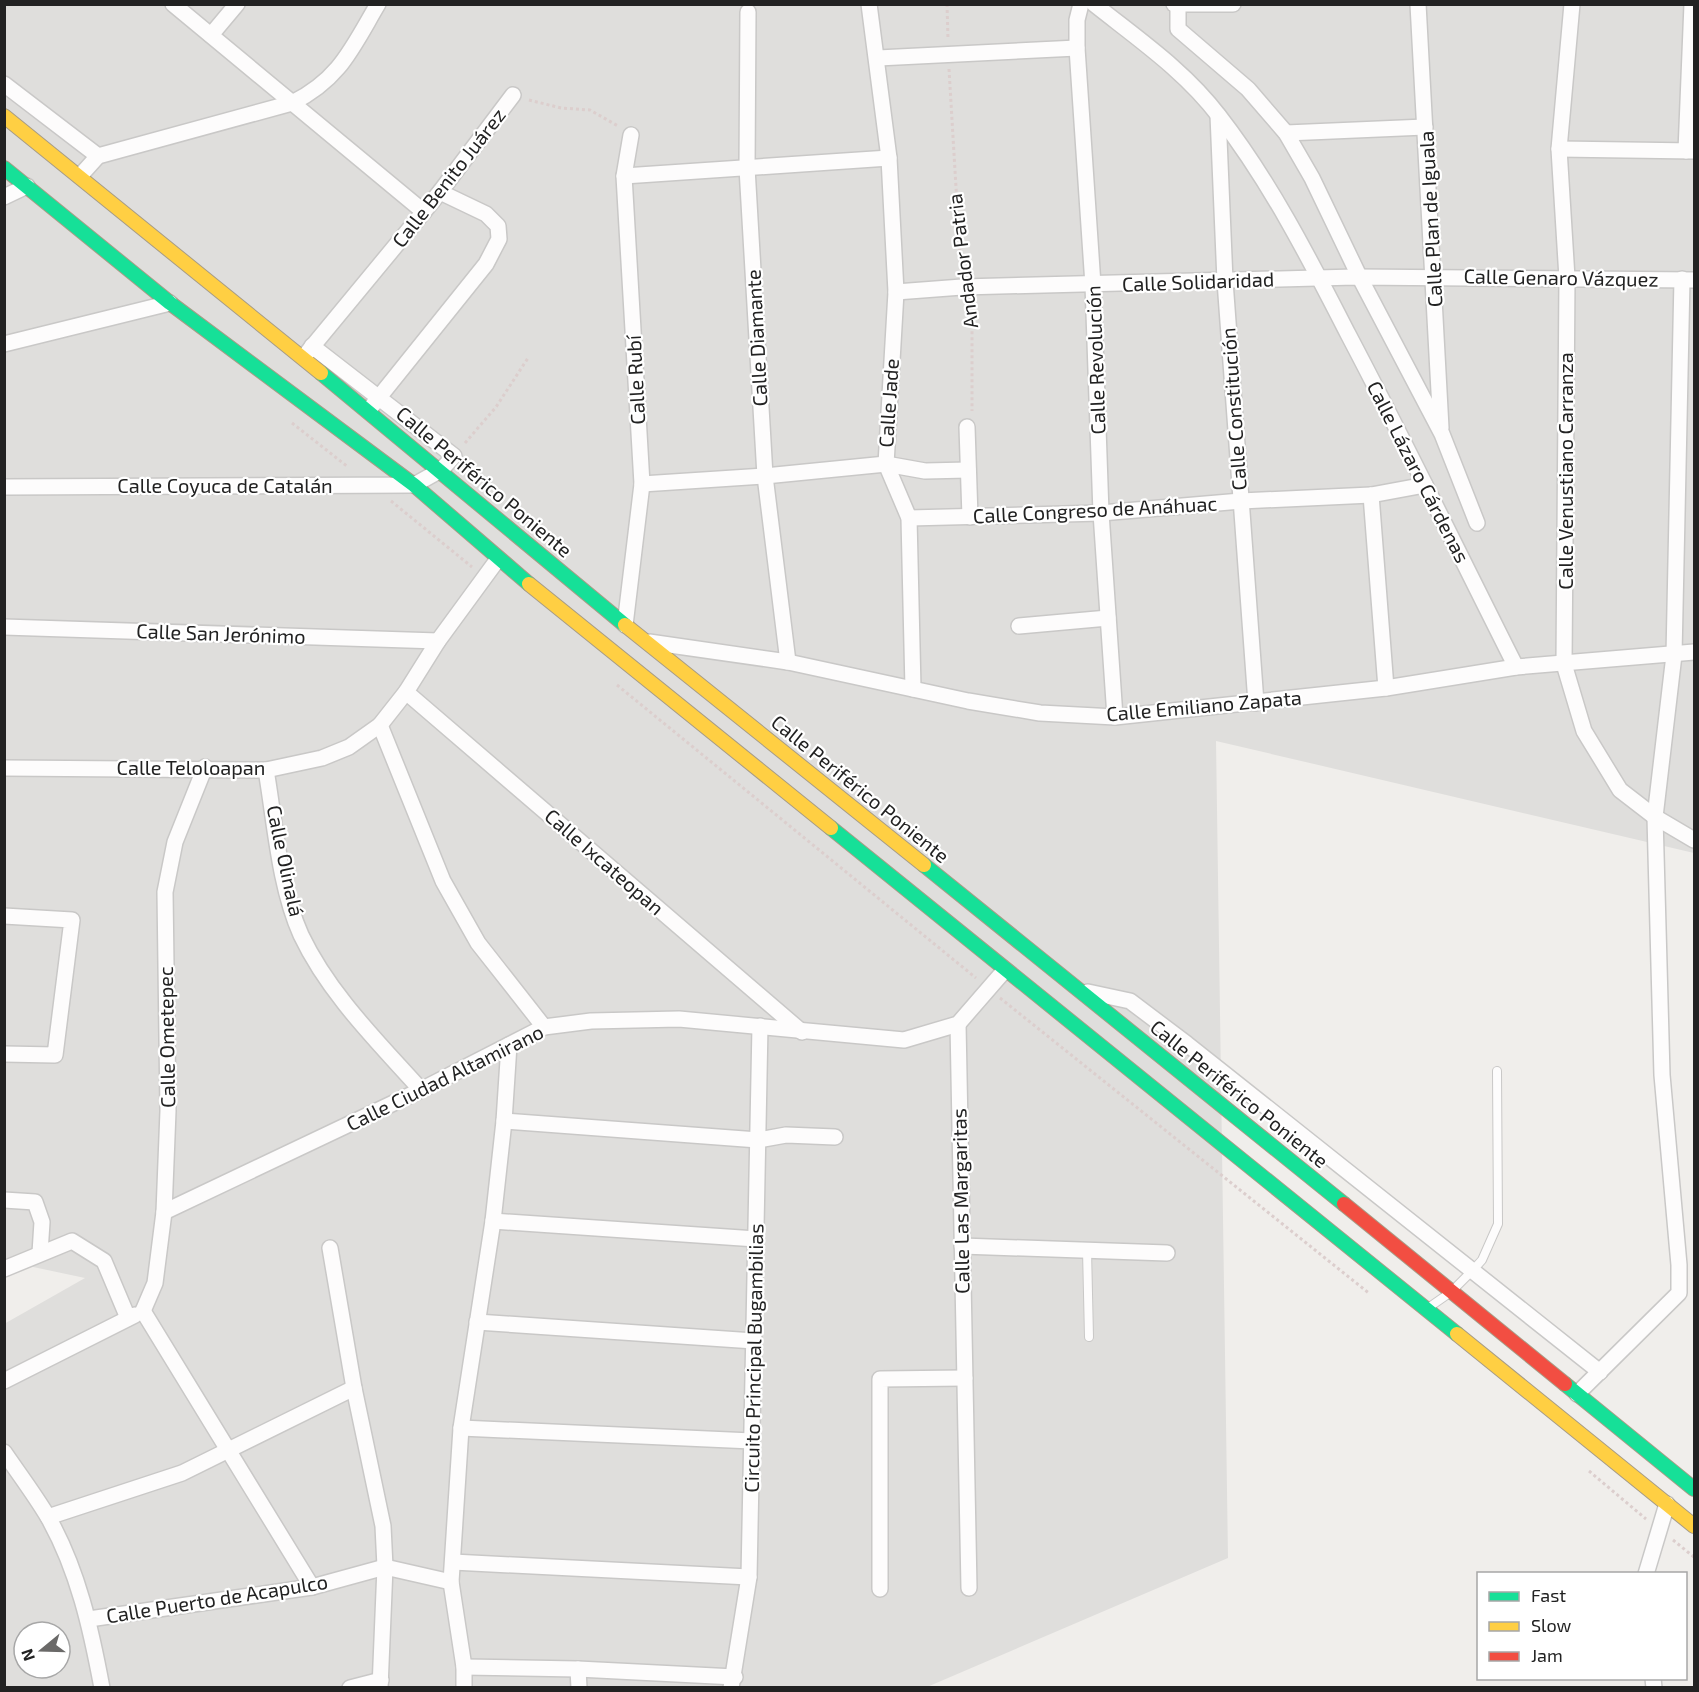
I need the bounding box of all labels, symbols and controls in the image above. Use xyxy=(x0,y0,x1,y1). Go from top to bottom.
street label: Calle Benito Juárez xyxy=(386,103,510,252)
street label: Calle Plan de Iguala xyxy=(1413,130,1447,308)
street label: Andador Patria xyxy=(942,192,982,330)
street label: Calle Genaro Vázquez xyxy=(1463,263,1659,291)
street label: Calle Solidaridad xyxy=(1121,266,1274,296)
street label: Calle Diamante xyxy=(740,269,772,407)
street label: Calle Revolución xyxy=(1080,285,1110,435)
street label: Calle Constitución xyxy=(1215,327,1251,491)
street label: Calle Rubí xyxy=(621,334,649,425)
street label: Calle Venustiano Carranza xyxy=(1553,352,1577,590)
street label: Calle Jade xyxy=(873,358,903,448)
street label: Calle Lázaro Cárdenas xyxy=(1363,377,1475,566)
street label: Calle Periférico Poniente xyxy=(392,401,577,562)
street label: Calle Coyuca de Catalán xyxy=(117,473,333,497)
street label: Calle Congreso de Anáhuac xyxy=(972,491,1218,527)
street label: Calle San Jerónimo xyxy=(136,618,306,648)
street label: Calle Emiliano Zapata xyxy=(1105,685,1303,725)
street label: Calle Periférico Poniente xyxy=(767,709,954,867)
street label: Calle Teloloapan xyxy=(117,755,265,779)
street label: Calle Olinalá xyxy=(262,803,309,919)
street label: Calle Ixcateopan xyxy=(540,803,669,919)
street label: Calle Ometepec xyxy=(153,966,179,1108)
street label: Calle Periférico Poniente xyxy=(1146,1014,1333,1172)
street label: Calle Ciudad Altamirano xyxy=(342,1019,547,1135)
street label: Calle Las Margaritas xyxy=(946,1108,974,1294)
street label: Circuito Principal Bugambilias xyxy=(739,1223,767,1493)
street label: Calle Puerto de Acapulco xyxy=(104,1569,329,1627)
legend xyxy=(1477,1572,1687,1680)
text: Fast xyxy=(1531,1584,1566,1606)
text: Slow xyxy=(1531,1614,1572,1636)
north arrow xyxy=(12,1620,72,1680)
text: Jam xyxy=(1531,1644,1563,1666)
text: N xyxy=(16,1646,38,1664)

